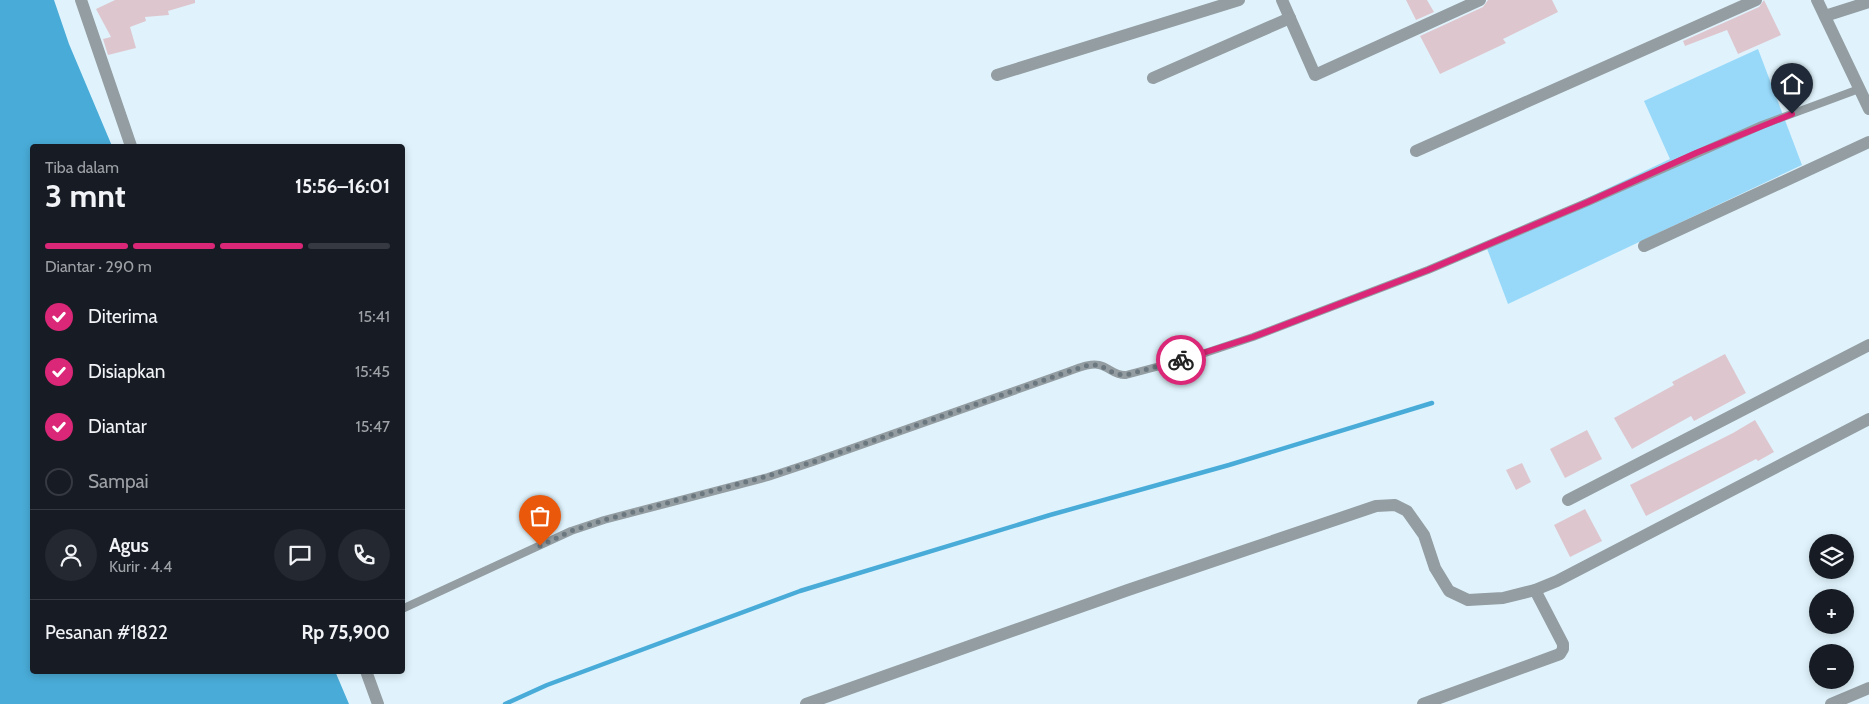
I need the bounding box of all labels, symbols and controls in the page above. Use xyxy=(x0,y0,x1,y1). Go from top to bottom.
pin xyxy=(1771,63,1813,114)
icon: home xyxy=(1778,70,1806,98)
text: Tiba dalam xyxy=(45,158,119,177)
text: 15:56–16:01 xyxy=(295,175,390,198)
text: 3 mnt xyxy=(45,176,126,215)
text: Diantar · 290 m xyxy=(45,257,152,276)
icon: check xyxy=(45,303,73,331)
text: Diterima xyxy=(88,305,158,328)
text: 15:41 xyxy=(358,307,390,326)
courier xyxy=(1156,335,1206,385)
icon: bike xyxy=(1167,346,1195,374)
icon: check xyxy=(45,358,73,386)
text: Disiapkan xyxy=(88,360,165,383)
text: 15:45 xyxy=(355,362,390,381)
icon: check xyxy=(45,413,73,441)
text: Diantar xyxy=(88,415,147,438)
text: 15:47 xyxy=(356,417,390,436)
text: Sampai xyxy=(88,470,149,493)
pin xyxy=(519,495,561,546)
icon: bag xyxy=(526,502,554,530)
button: person xyxy=(45,529,97,581)
button: chat xyxy=(274,529,326,581)
button: phone xyxy=(338,529,390,581)
text: Agus xyxy=(109,534,149,557)
map controls xyxy=(1809,534,1854,689)
button: layers xyxy=(1809,534,1854,579)
text: Kurir · 4.4 xyxy=(109,557,172,576)
button: + xyxy=(1809,589,1854,634)
text: Pesanan #1822 xyxy=(45,621,168,644)
text: Rp 75,900 xyxy=(302,621,390,644)
button: − xyxy=(1809,644,1854,689)

